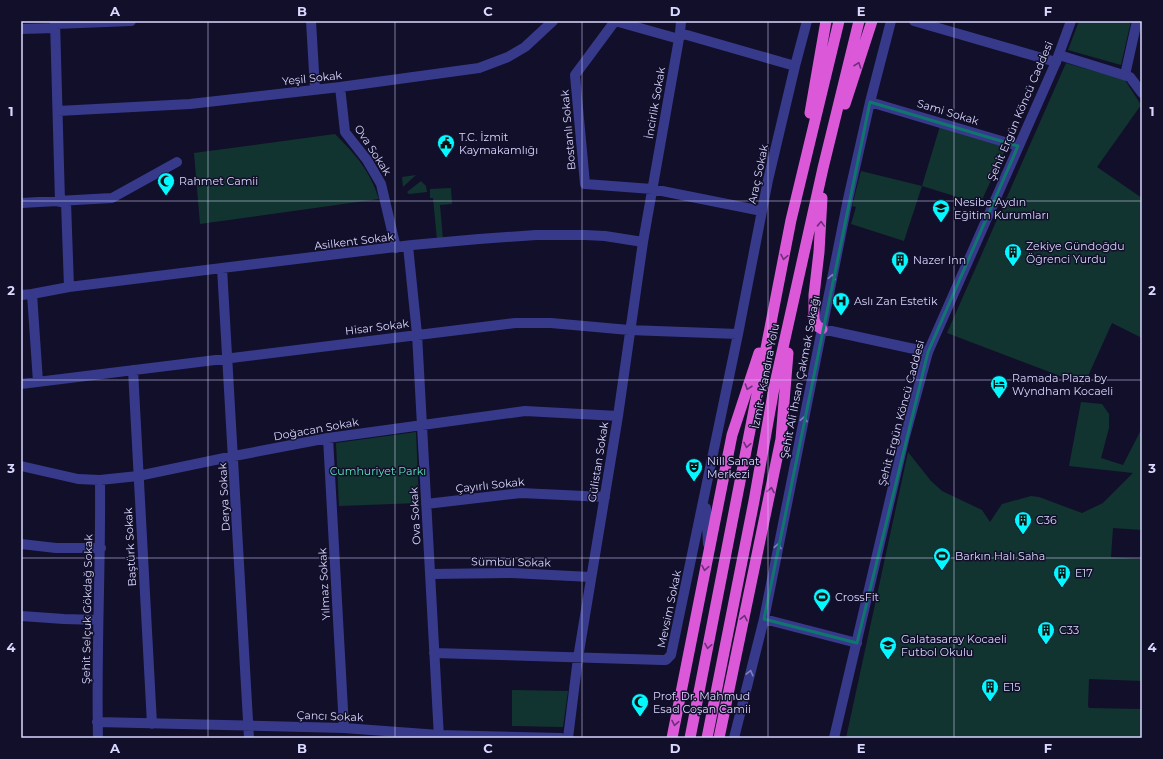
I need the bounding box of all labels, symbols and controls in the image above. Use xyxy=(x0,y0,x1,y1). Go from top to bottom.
text: A xyxy=(109,3,121,19)
text: B xyxy=(297,3,307,19)
text: C xyxy=(483,3,493,19)
text: D xyxy=(670,3,681,19)
text: E xyxy=(857,3,866,19)
text: F xyxy=(1044,3,1052,19)
street label: Şehit Ergün Köncü Caddesi xyxy=(984,39,1056,183)
one-way arrow xyxy=(853,62,862,69)
street label: İncirlik Sokak xyxy=(642,66,668,140)
street label: Yeşil Sokak xyxy=(281,68,343,88)
street label: Bostanlı Sokak xyxy=(557,89,578,171)
street label: Sami Sokak xyxy=(915,96,981,128)
text: 1 xyxy=(8,103,14,119)
text: 1 xyxy=(1149,103,1155,119)
street label: Ova Sokak xyxy=(351,122,395,178)
place label: T.C. İzmit Kaymakamlığı xyxy=(459,130,538,157)
public building icon: T.C. İzmit Kaymakamlığı xyxy=(436,133,456,158)
street label: Araç Sokak xyxy=(745,142,771,205)
mosque icon: Rahmet Camii xyxy=(156,171,176,196)
place label: Rahmet Camii xyxy=(179,174,258,188)
place label: Nesibe Aydın Eğitim Kurumları xyxy=(954,195,1049,222)
school or university icon: Nesibe Aydın Eğitim Kurumları xyxy=(931,198,951,223)
one-way arrow xyxy=(816,221,825,227)
street label: Asilkent Sokak xyxy=(313,229,395,253)
place label: Zekiye Gündoğdu Öğrenci Yurdu xyxy=(1026,239,1125,266)
building icon: Zekiye Gündoğdu Öğrenci Yurdu xyxy=(1003,242,1023,267)
building icon: Nazer Inn xyxy=(890,250,910,275)
one-way arrow xyxy=(781,253,789,260)
place label: Nazer Inn xyxy=(913,253,966,267)
one-way arrow xyxy=(828,274,836,281)
text: 2 xyxy=(7,282,15,298)
text: 2 xyxy=(1148,282,1156,298)
hospital icon: Aslı Zan Estetik xyxy=(831,291,851,316)
street label: Şehit Ali İhsan Çakmak Sokağı xyxy=(777,294,823,460)
place label: Aslı Zan Estetik xyxy=(854,294,938,308)
street label: Hisar Sokak xyxy=(344,316,410,338)
street label: İzmit - Kandıra Yolu xyxy=(748,322,782,430)
street label: Şehit Ergün Köncü Caddesi xyxy=(875,339,927,487)
place label: Ramada Plaza by Wyndham Kocaeli xyxy=(1012,371,1113,398)
hotel icon: Ramada Plaza by Wyndham Kocaeli xyxy=(989,374,1009,399)
one-way arrow xyxy=(744,384,752,391)
street label: Doğacan Sokak xyxy=(272,415,360,443)
one-way arrow xyxy=(799,416,808,422)
street label: Gülistan Sokak xyxy=(585,420,611,503)
one-way arrow xyxy=(743,442,751,448)
place label: Nill Sanat Merkezi xyxy=(707,454,760,481)
theatre icon: Nill Sanat Merkezi xyxy=(684,457,704,482)
text: 3 xyxy=(6,460,15,476)
text: 3 xyxy=(1147,460,1156,476)
street label: Derya Sokak xyxy=(215,462,233,532)
park label: Cumhuriyet Parkı xyxy=(330,464,426,478)
street label: Çayırlı Sokak xyxy=(455,474,526,496)
street label: Ova Sokak xyxy=(406,486,423,545)
one-way arrow xyxy=(766,487,775,494)
street label: Baştürk Sokak xyxy=(121,507,139,587)
building icon: C36 xyxy=(1013,510,1033,535)
place label: C36 xyxy=(1036,513,1057,527)
street label: Şehit Selçuk Gökdağ Sokak xyxy=(79,534,95,684)
one-way arrow xyxy=(774,543,782,549)
sports icon: Barkın Halı Saha xyxy=(932,546,952,571)
street label: Yılmaz Sokak xyxy=(315,547,333,620)
place label: Barkın Halı Saha xyxy=(955,549,1045,563)
street label: Sümbül Sokak xyxy=(471,554,551,570)
building icon: E17 xyxy=(1052,563,1072,588)
one-way arrow xyxy=(701,565,710,571)
place label: E17 xyxy=(1075,566,1093,580)
street label: Mevsim Sokak xyxy=(654,568,684,649)
sports icon: CrossFit xyxy=(812,587,832,612)
place label: CrossFit xyxy=(835,590,880,604)
one-way arrow xyxy=(739,614,748,621)
building icon: C33 xyxy=(1036,620,1056,645)
place label: C33 xyxy=(1059,623,1079,637)
place label: Galatasaray Kocaeli Futbol Okulu xyxy=(901,632,1007,659)
school or university icon: Galatasaray Kocaeli Futbol Okulu xyxy=(878,635,898,660)
text: 4 xyxy=(7,639,16,655)
text: 4 xyxy=(1148,639,1157,655)
one-way arrow xyxy=(704,643,712,649)
one-way arrow xyxy=(745,670,754,677)
building icon: E15 xyxy=(980,677,1000,702)
place label: E15 xyxy=(1003,680,1021,694)
place label: Prof. Dr. Mahmud Esad Coşan Camii xyxy=(653,689,751,716)
mosque icon: Prof. Dr. Mahmud Esad Coşan Camii xyxy=(630,692,650,717)
street label: Çancı Sokak xyxy=(296,708,364,724)
one-way arrow xyxy=(671,720,680,726)
text: A xyxy=(109,740,121,756)
text: B xyxy=(297,740,307,756)
text: C xyxy=(483,740,493,756)
text: D xyxy=(670,740,681,756)
text: E xyxy=(857,740,866,756)
text: F xyxy=(1044,740,1052,756)

